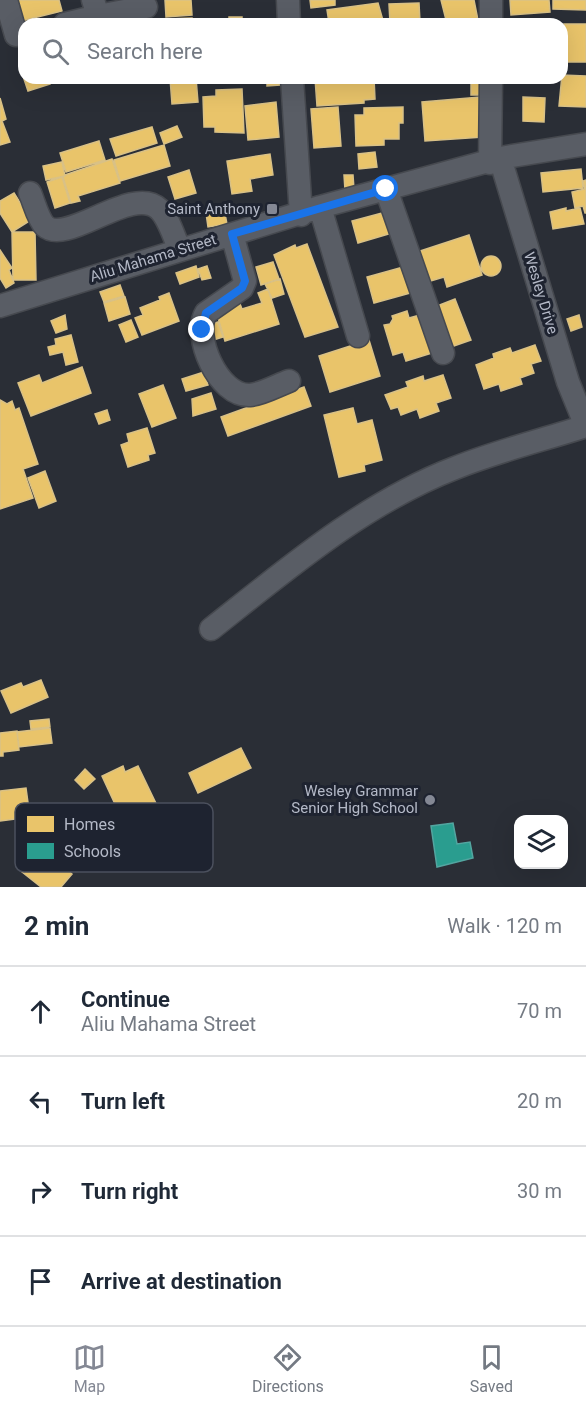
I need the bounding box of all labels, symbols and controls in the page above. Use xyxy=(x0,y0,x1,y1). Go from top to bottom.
search box xyxy=(18,18,568,84)
icon: search xyxy=(39,35,72,68)
text: Search here xyxy=(87,39,203,64)
route start xyxy=(372,175,398,201)
place label: Saint Anthony xyxy=(167,200,260,218)
marker: Saint Anthony xyxy=(265,202,279,216)
street label: Aliu Mahama Street xyxy=(88,230,219,286)
street label: Wesley Drive xyxy=(520,250,562,336)
route end xyxy=(188,316,214,342)
place label: Wesley Grammar Senior High School xyxy=(291,782,418,817)
marker: Wesley Grammar Senior High School xyxy=(423,793,437,807)
legend xyxy=(15,803,213,872)
text: Homes xyxy=(64,815,115,834)
map controls xyxy=(514,815,568,869)
button: layers xyxy=(514,815,568,869)
text: Schools xyxy=(64,842,121,861)
text: 2 min xyxy=(24,911,89,941)
text: Walk · 120 m xyxy=(447,914,562,938)
text: Continue xyxy=(81,987,170,1012)
icon: ahead xyxy=(24,995,57,1028)
text: 70 m xyxy=(517,999,562,1023)
text: Aliu Mahama Street xyxy=(81,1012,256,1036)
icon: left xyxy=(24,1085,57,1118)
text: Turn left xyxy=(81,1089,165,1114)
text: 20 m xyxy=(517,1089,562,1113)
icon: right xyxy=(24,1175,57,1208)
text: Turn right xyxy=(81,1179,178,1204)
text: 30 m xyxy=(517,1179,562,1203)
icon: arrive xyxy=(24,1265,57,1298)
text: Arrive at destination xyxy=(81,1269,282,1294)
tab: Map xyxy=(73,1341,106,1396)
tab: Directions xyxy=(252,1341,324,1396)
tab: Saved xyxy=(470,1341,513,1396)

